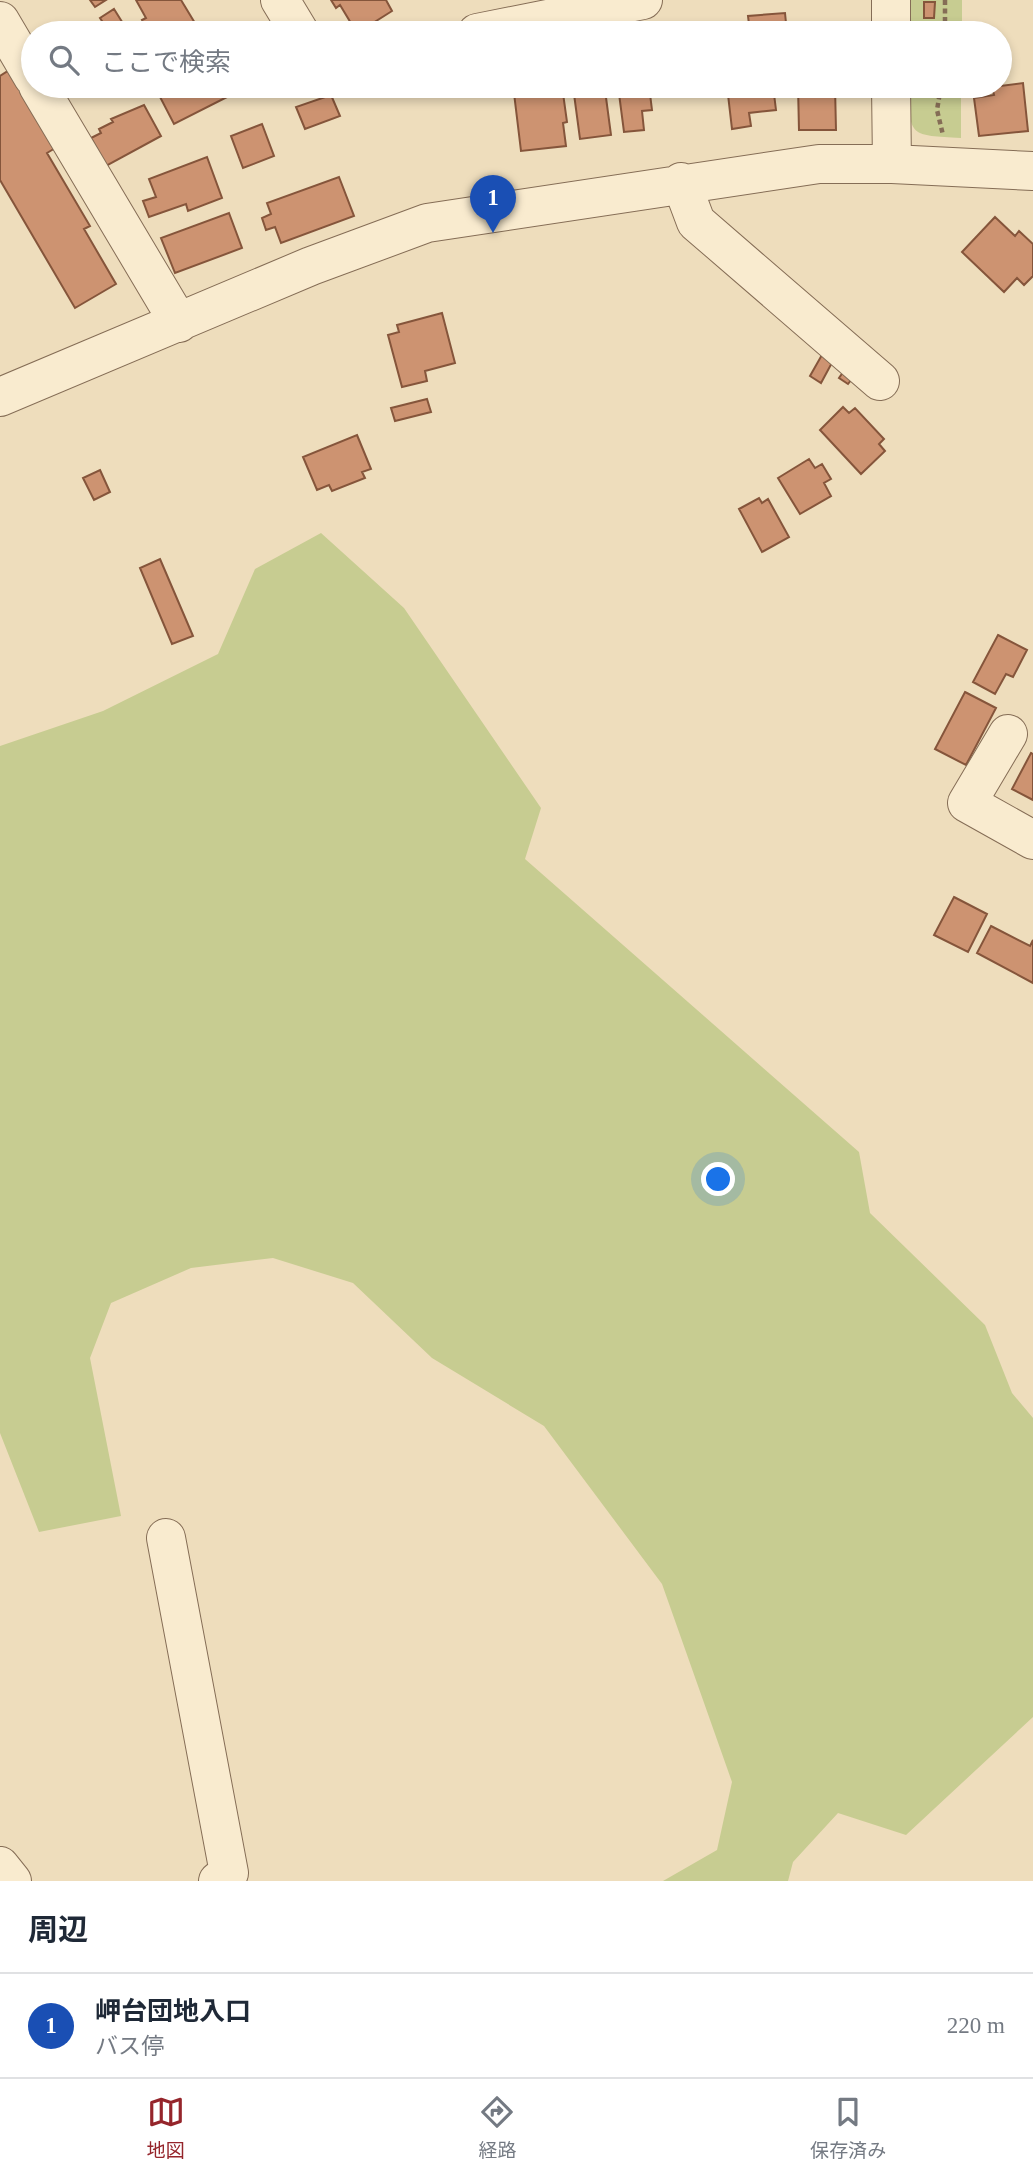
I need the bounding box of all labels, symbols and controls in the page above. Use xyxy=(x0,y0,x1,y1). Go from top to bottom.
search box xyxy=(21,21,1012,98)
icon: search xyxy=(45,41,83,79)
text: ここで検索 xyxy=(101,48,231,77)
pin: 1 xyxy=(470,175,516,233)
your location xyxy=(701,1162,735,1196)
text: 周辺 xyxy=(28,1913,88,1946)
text: 岬台団地入口 xyxy=(95,1997,251,2026)
text: 1 xyxy=(45,2013,57,2038)
text: 220 m xyxy=(947,2013,1005,2038)
text: バス停 xyxy=(95,2034,164,2059)
tab: 地図 xyxy=(147,2093,185,2162)
tab: 経路 xyxy=(478,2093,516,2162)
tab: 保存済み xyxy=(810,2093,886,2162)

